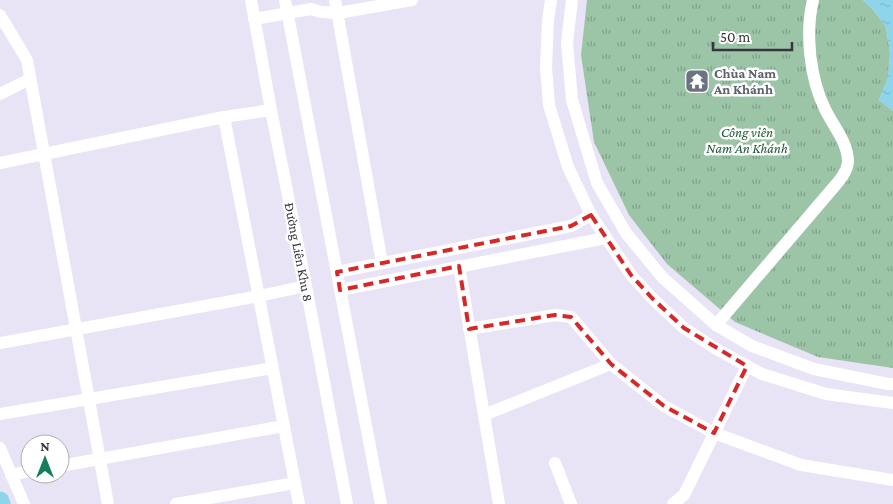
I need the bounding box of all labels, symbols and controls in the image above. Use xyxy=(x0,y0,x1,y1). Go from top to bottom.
scale bar xyxy=(713,20,792,52)
text: 50 m xyxy=(720,29,750,45)
place label: Chùa Nam An Khánh xyxy=(713,65,776,97)
temple icon: Chùa Nam An Khánh xyxy=(684,68,710,94)
park label: Công viên Nam An Khánh xyxy=(706,124,788,156)
street label: Đường Liên Khu 8 xyxy=(282,201,316,303)
north arrow xyxy=(20,434,70,484)
text: N xyxy=(40,438,50,454)

